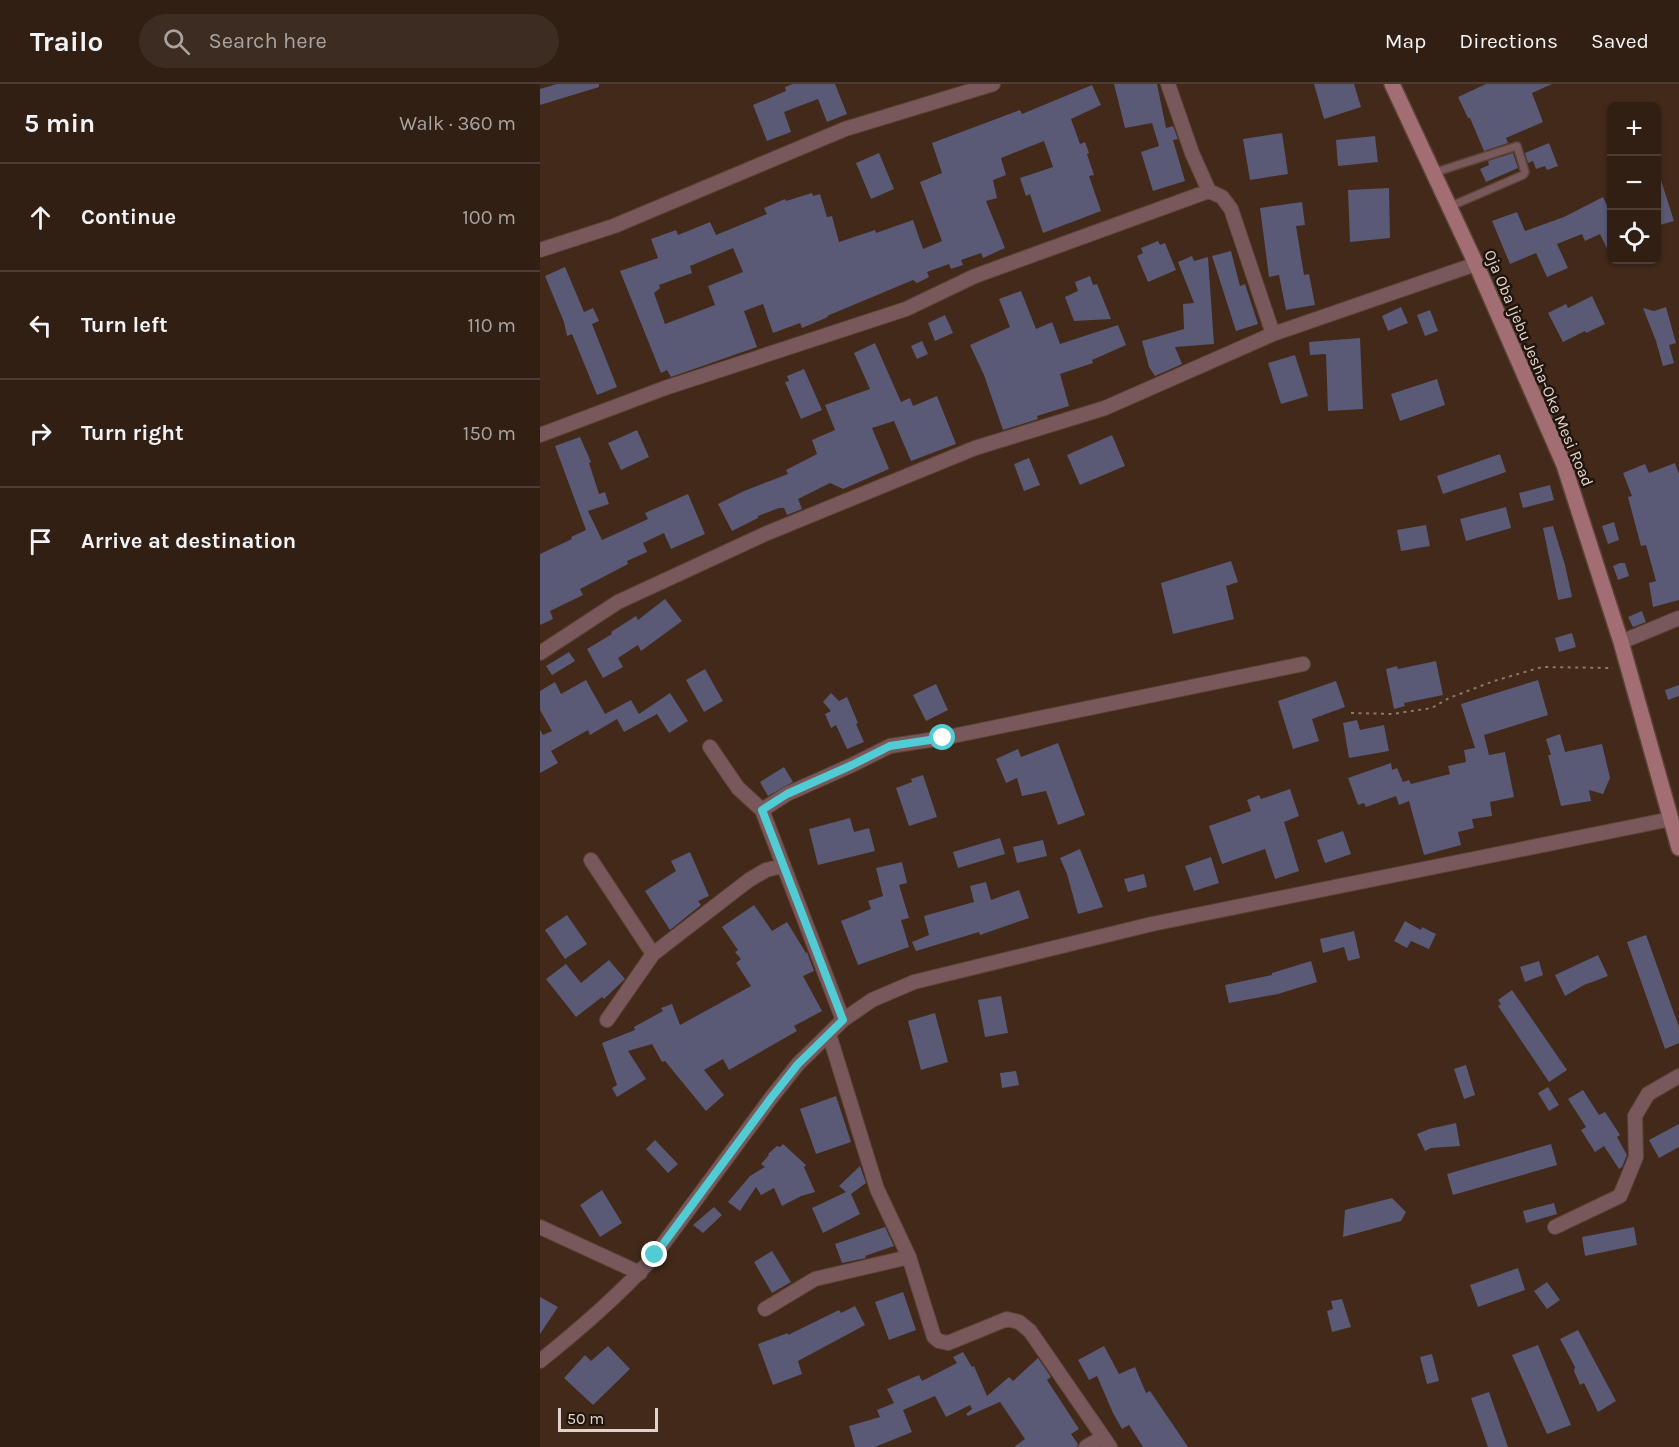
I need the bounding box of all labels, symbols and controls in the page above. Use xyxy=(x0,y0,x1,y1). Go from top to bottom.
search box xyxy=(139,14,559,68)
text: Trailo xyxy=(30,25,103,58)
icon: search xyxy=(160,25,193,58)
text: Search here xyxy=(208,28,327,54)
text: Map xyxy=(1385,29,1426,53)
text: Directions xyxy=(1459,29,1558,53)
text: Saved xyxy=(1591,29,1649,53)
map controls xyxy=(1607,102,1661,264)
button: + xyxy=(1607,102,1661,156)
text: 5 min xyxy=(24,108,95,139)
text: Walk · 360 m xyxy=(399,112,516,135)
button: − xyxy=(1607,156,1661,210)
icon: ahead xyxy=(24,201,57,234)
text: Continue xyxy=(81,204,176,230)
text: 100 m xyxy=(462,206,516,229)
button: locate xyxy=(1607,210,1661,264)
street label: Oja Oba Ijebu Jesha-Oke Mesi Road xyxy=(1480,247,1598,489)
icon: left xyxy=(24,309,57,342)
text: Turn left xyxy=(81,312,168,338)
text: 110 m xyxy=(467,314,516,337)
icon: right xyxy=(24,417,57,450)
text: Turn right xyxy=(81,420,184,446)
text: 150 m xyxy=(463,422,516,445)
icon: arrive xyxy=(24,525,57,558)
text: Arrive at destination xyxy=(81,528,296,554)
route start xyxy=(929,724,955,750)
route end xyxy=(641,1241,667,1267)
scale bar xyxy=(558,1405,658,1432)
text: 50 m xyxy=(567,1409,604,1428)

